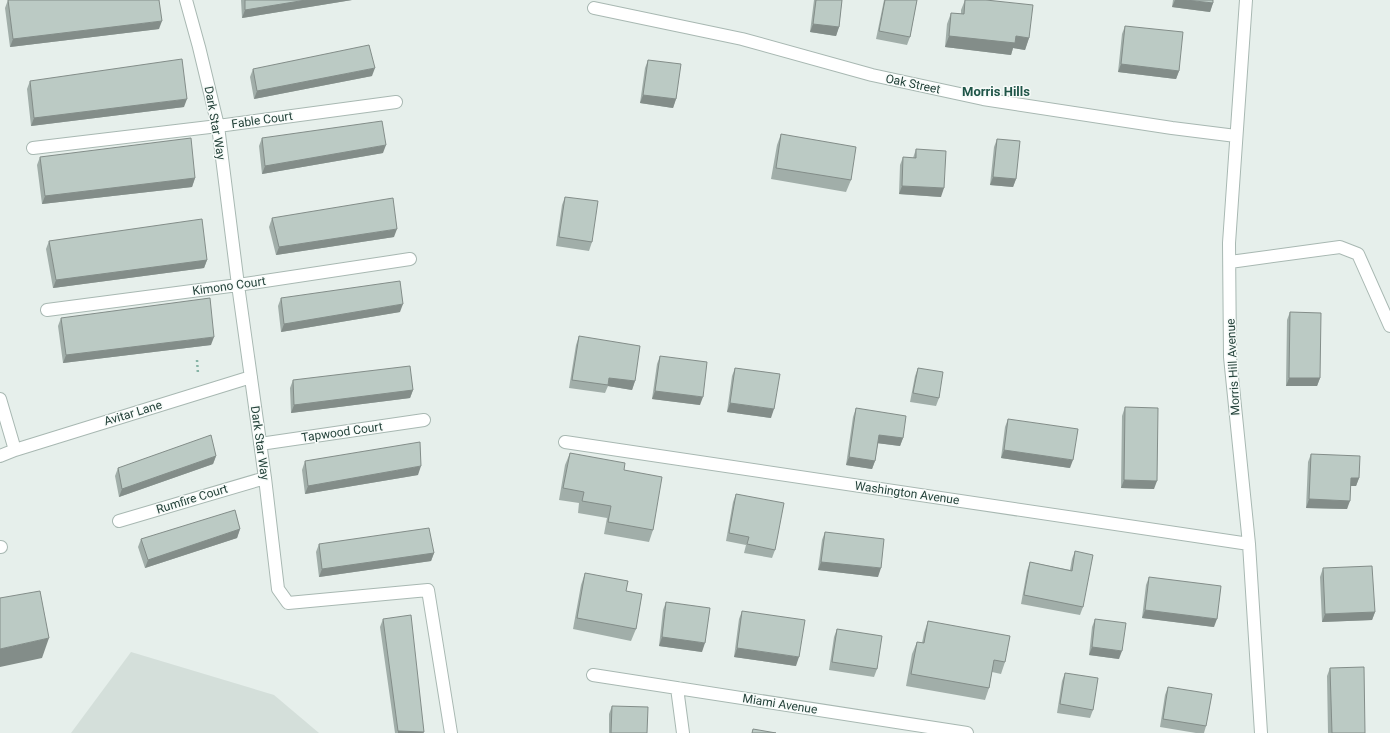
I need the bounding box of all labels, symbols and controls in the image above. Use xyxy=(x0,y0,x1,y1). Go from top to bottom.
street label: Oak Street xyxy=(884,71,942,97)
district label: Morris Hills xyxy=(962,84,1030,99)
street label: Dark Star Way xyxy=(202,85,228,161)
street label: Fable Court xyxy=(231,109,294,131)
street label: Kimono Court xyxy=(191,274,267,298)
street label: Morris Hill Avenue xyxy=(1223,318,1243,416)
street label: Avitar Lane xyxy=(102,398,164,428)
street label: Dark Star Way xyxy=(248,405,272,481)
street label: Tapwood Court xyxy=(301,419,384,445)
street label: Washington Avenue xyxy=(854,479,960,507)
street label: Rumfire Court xyxy=(155,481,230,517)
street label: Miami Avenue xyxy=(742,691,818,717)

